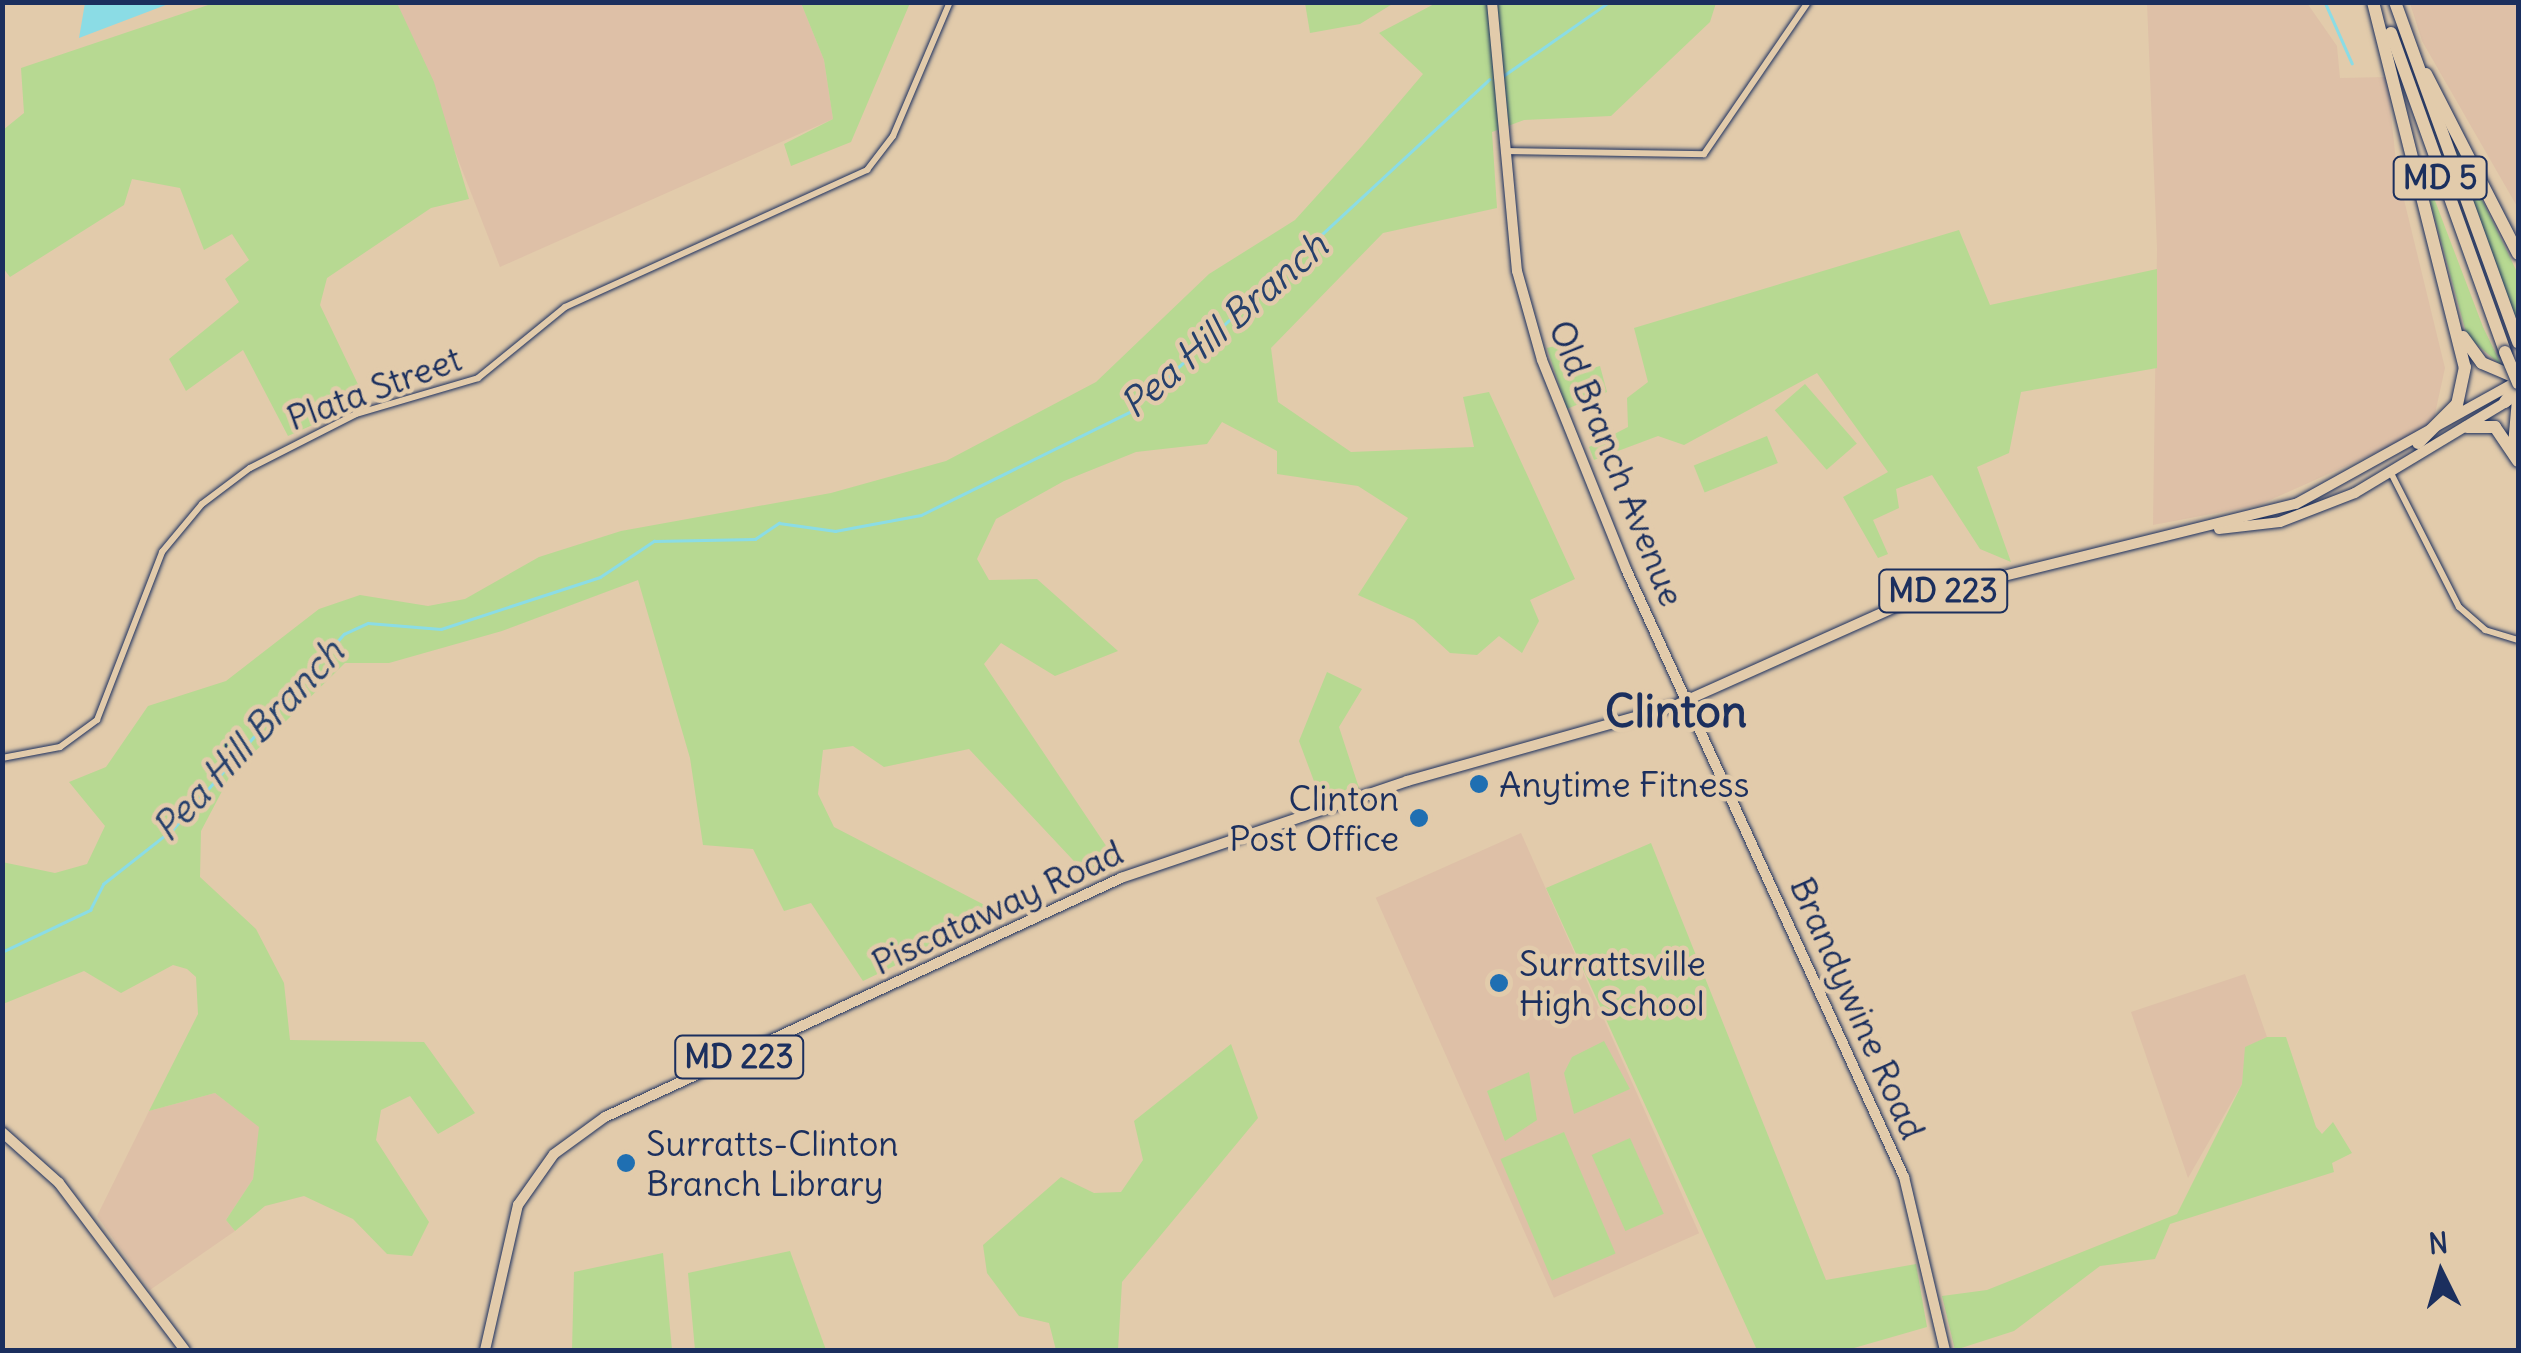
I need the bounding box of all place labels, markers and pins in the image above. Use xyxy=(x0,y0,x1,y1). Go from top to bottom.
place label: Anytime Fitness xyxy=(1499,763,1749,805)
marker: Anytime Fitness xyxy=(1468,773,1490,795)
place label: Clinton Post Office xyxy=(1229,777,1399,859)
marker: Clinton Post Office xyxy=(1408,807,1430,829)
place label: Surrattsville High School xyxy=(1519,942,1706,1024)
marker: Surrattsville High School xyxy=(1488,972,1510,994)
place label: Surratts-Clinton Branch Library xyxy=(646,1122,899,1204)
marker: Surratts-Clinton Branch Library xyxy=(615,1152,637,1174)

